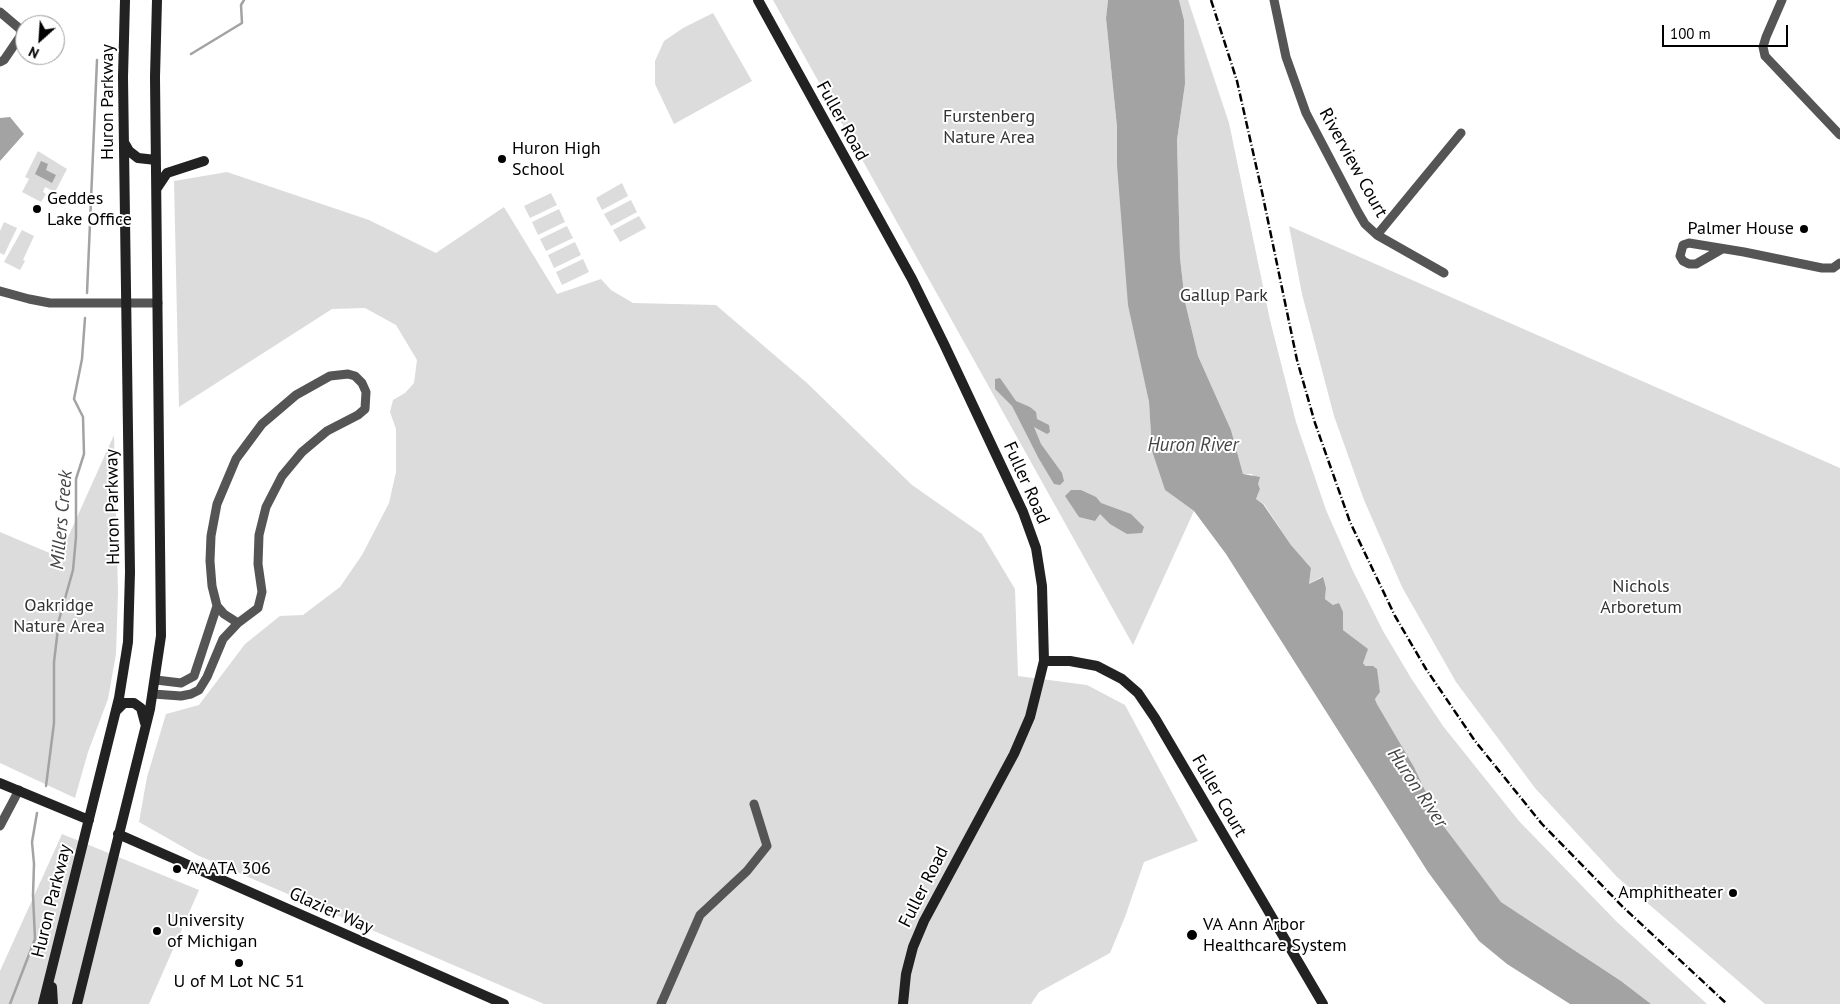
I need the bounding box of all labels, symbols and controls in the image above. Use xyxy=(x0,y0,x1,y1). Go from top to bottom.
north arrow xyxy=(15,15,65,65)
scale bar xyxy=(1665,15,1791,47)
text: 100 m xyxy=(1670,24,1711,43)
text: N xyxy=(26,42,42,63)
street label: Huron Parkway xyxy=(97,44,119,160)
street label: Fuller Road xyxy=(811,77,873,165)
street label: Riverview Court xyxy=(1314,105,1392,221)
park label: Furstenberg Nature Area xyxy=(943,106,1035,148)
place label: Huron High School xyxy=(512,138,601,180)
marker: Huron High School xyxy=(496,153,508,165)
place label: Geddes Lake Office xyxy=(47,188,132,230)
marker: Geddes Lake Office xyxy=(31,203,43,215)
place label: Palmer House xyxy=(1688,218,1794,240)
marker: Palmer House xyxy=(1798,223,1810,235)
park label: Gallup Park xyxy=(1180,285,1268,307)
water label: Huron River xyxy=(1147,435,1239,457)
street label: Fuller Road xyxy=(998,439,1054,527)
street label: Huron Parkway xyxy=(101,449,125,565)
water label: Millers Creek xyxy=(46,470,78,570)
park label: Nichols Arboretum xyxy=(1600,576,1682,618)
park label: Oakridge Nature Area xyxy=(13,595,105,638)
water label: Huron River xyxy=(1382,744,1452,832)
street label: Fuller Court xyxy=(1187,751,1251,841)
street label: Huron Parkway xyxy=(28,842,76,960)
street label: Fuller Road xyxy=(894,843,954,931)
place label: AAATA 306 xyxy=(187,858,271,880)
marker: AAATA 306 xyxy=(171,863,183,875)
place label: Amphitheater xyxy=(1618,882,1723,904)
street label: Glazier Way xyxy=(286,883,376,939)
marker: Amphitheater xyxy=(1727,887,1739,899)
place label: University of Michigan xyxy=(167,910,257,952)
place label: VA Ann Arbor Healthcare System xyxy=(1203,914,1347,956)
marker: University of Michigan xyxy=(151,925,163,937)
marker: VA Ann Arbor Healthcare System xyxy=(1185,928,1199,942)
marker: U of M Lot NC 51 xyxy=(233,957,245,969)
place label: U of M Lot NC 51 xyxy=(173,971,305,993)

